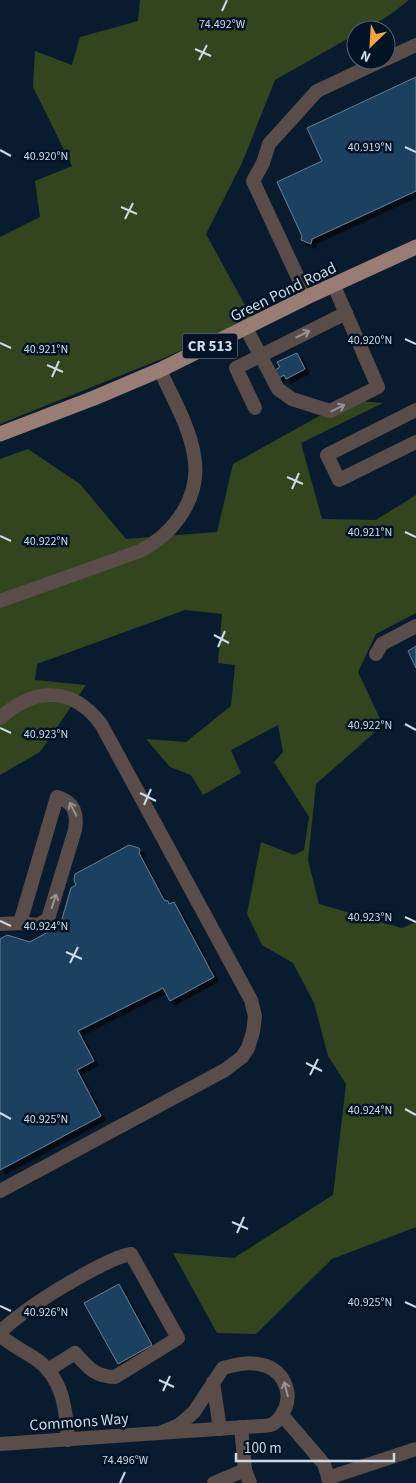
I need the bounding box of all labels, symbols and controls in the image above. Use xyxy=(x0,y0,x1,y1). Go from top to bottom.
text: 74.492°W xyxy=(199,16,246,33)
north arrow xyxy=(346,20,396,70)
text: N xyxy=(357,45,374,67)
text: 40.919°N xyxy=(348,139,392,156)
text: 40.920°N xyxy=(24,148,68,165)
street label: Green Pond Road xyxy=(227,257,340,327)
one-way arrow xyxy=(295,329,310,338)
text: 40.920°N xyxy=(348,332,392,349)
road number: CR 513 xyxy=(182,334,238,358)
text: 40.921°N xyxy=(24,341,68,358)
one-way arrow xyxy=(330,402,345,412)
text: 40.921°N xyxy=(348,524,392,541)
text: 40.922°N xyxy=(24,533,68,550)
text: 40.922°N xyxy=(348,717,392,734)
text: 40.923°N xyxy=(24,726,68,743)
one-way arrow xyxy=(67,802,77,817)
one-way arrow xyxy=(50,894,59,910)
text: 40.923°N xyxy=(348,909,392,926)
text: 40.924°N xyxy=(24,918,68,935)
text: 40.924°N xyxy=(348,1102,392,1119)
text: 40.925°N xyxy=(24,1111,68,1128)
text: 40.925°N xyxy=(348,1294,392,1311)
text: 40.926°N xyxy=(24,1304,68,1321)
one-way arrow xyxy=(281,1382,290,1398)
street label: Commons Way xyxy=(29,1408,130,1436)
scale bar xyxy=(236,1430,394,1462)
text: 100 m xyxy=(244,1438,282,1459)
text: 74.496°W xyxy=(102,1452,149,1469)

